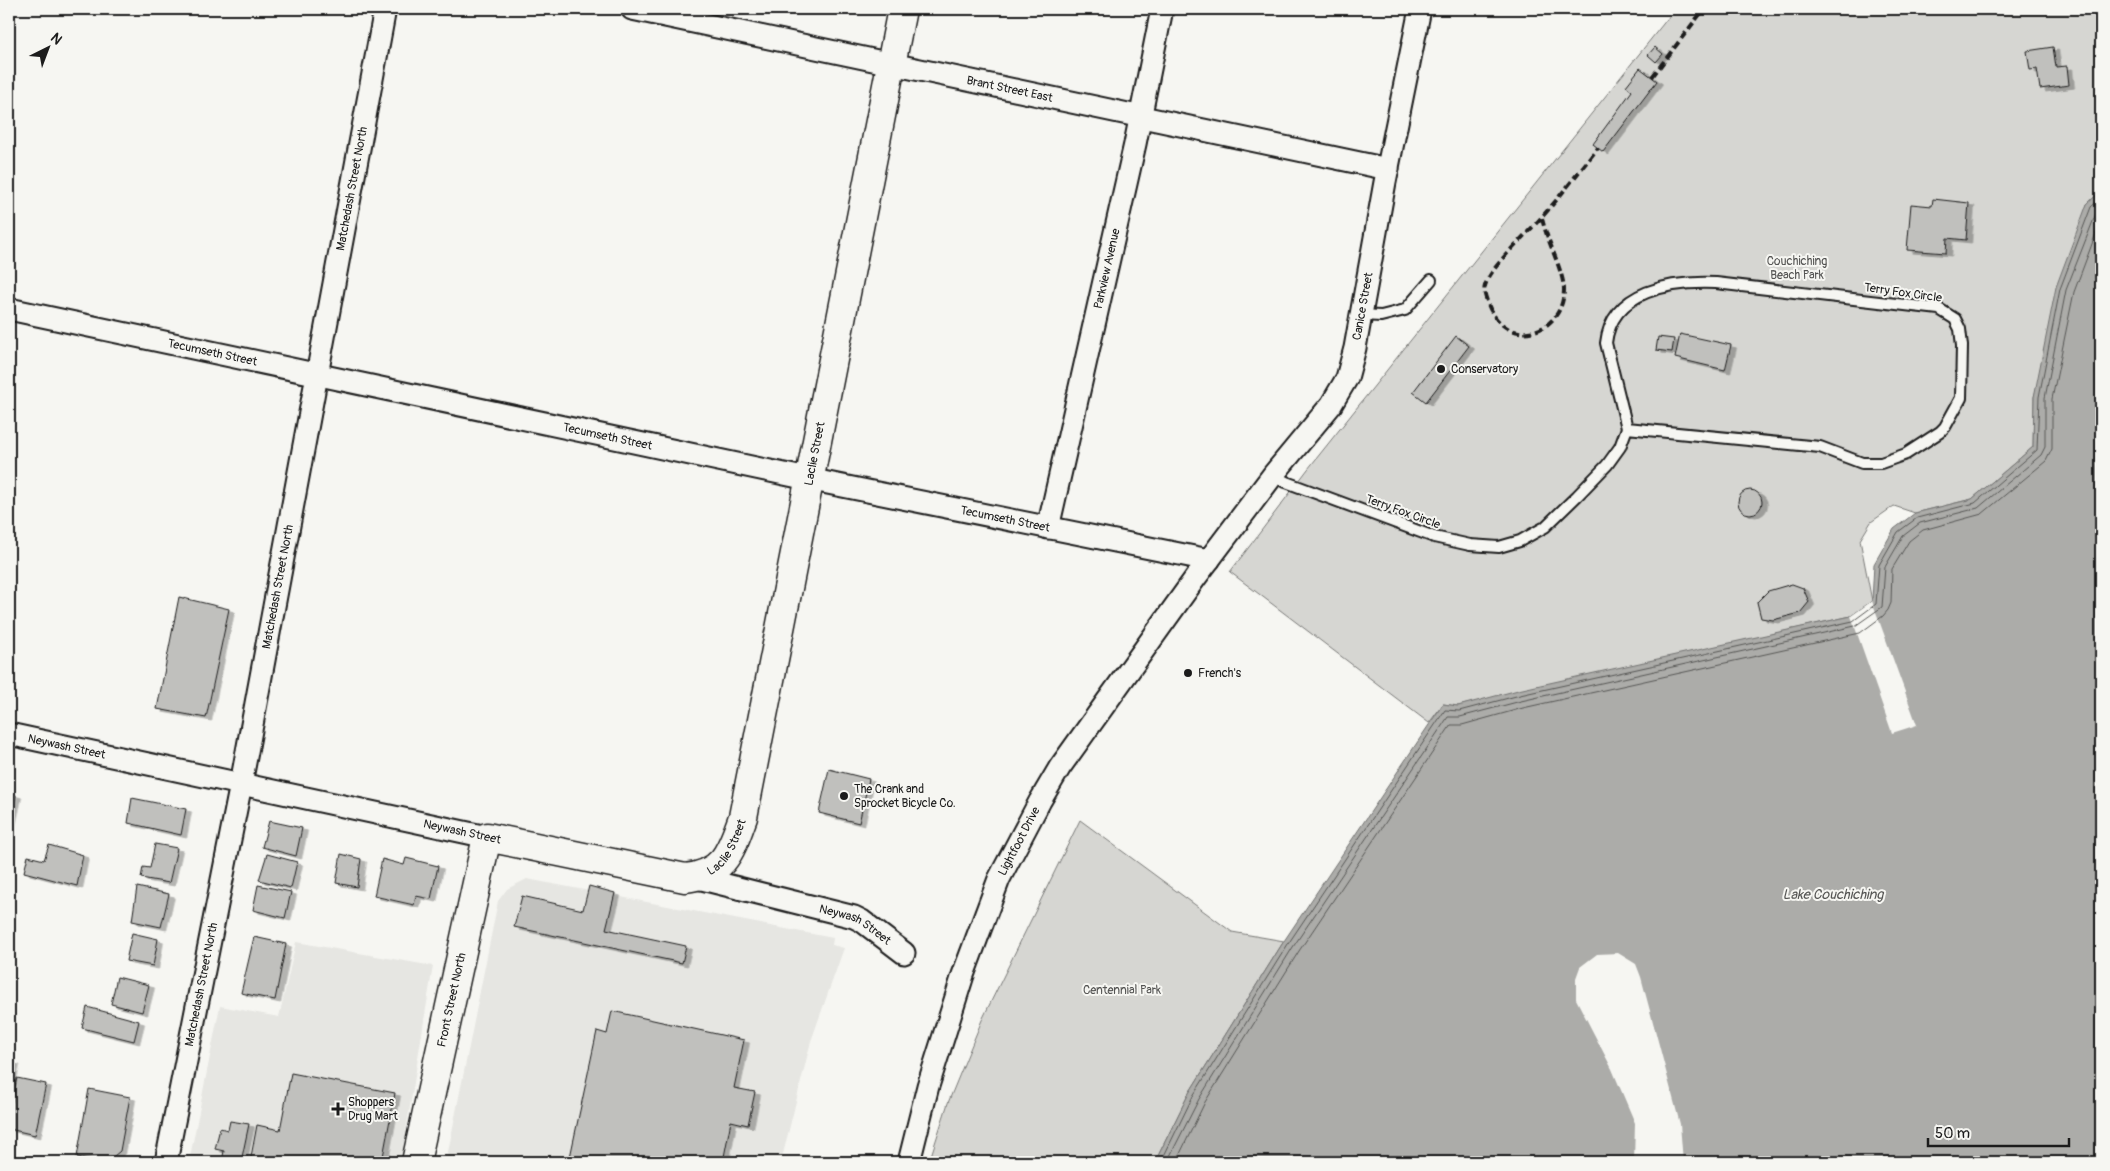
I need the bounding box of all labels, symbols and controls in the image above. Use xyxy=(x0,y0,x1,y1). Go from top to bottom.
north arrow xyxy=(22,22,72,72)
text: N xyxy=(47,29,66,48)
street label: Brant Street East xyxy=(965,73,1054,105)
street label: Matchedash Street North xyxy=(333,125,371,252)
street label: Parkview Avenue xyxy=(1090,227,1123,310)
park label: Couchiching Beach Park xyxy=(1767,254,1827,283)
street label: Canice Street xyxy=(1349,271,1376,341)
street label: Terry Fox Circle xyxy=(1863,280,1943,306)
street label: Tecumseth Street xyxy=(166,335,259,369)
place label: Conservatory xyxy=(1451,362,1518,377)
marker: Conservatory xyxy=(1435,363,1447,375)
street label: Tecumseth Street xyxy=(561,420,654,453)
street label: Laclie Street xyxy=(801,420,828,487)
street label: Terry Fox Circle xyxy=(1364,492,1442,532)
street label: Tecumseth Street xyxy=(959,502,1051,535)
street label: Matchedash Street North xyxy=(259,523,297,650)
place label: French's xyxy=(1198,666,1242,681)
marker: French's xyxy=(1182,667,1194,679)
street label: Neywash Street xyxy=(26,731,107,762)
place label: The Crank and Sprocket Bicycle Co. xyxy=(854,782,956,811)
marker: The Crank and Sprocket Bicycle Co. xyxy=(838,790,850,802)
street label: Lightfoot Drive xyxy=(995,804,1043,878)
street label: Neywash Street xyxy=(422,816,502,848)
street label: Laclie Street xyxy=(704,817,749,879)
water label: Lake Couchiching xyxy=(1783,886,1884,903)
street label: Neywash Street xyxy=(818,901,894,948)
street label: Matchedash Street North xyxy=(182,921,221,1048)
street label: Front Street North xyxy=(434,951,469,1048)
park label: Centennial Park xyxy=(1083,983,1161,998)
place label: Shoppers Drug Mart xyxy=(348,1095,398,1124)
marker: Shoppers Drug Mart xyxy=(332,1103,344,1115)
scale bar xyxy=(1928,1116,2069,1148)
text: 50 m xyxy=(1935,1124,1970,1143)

